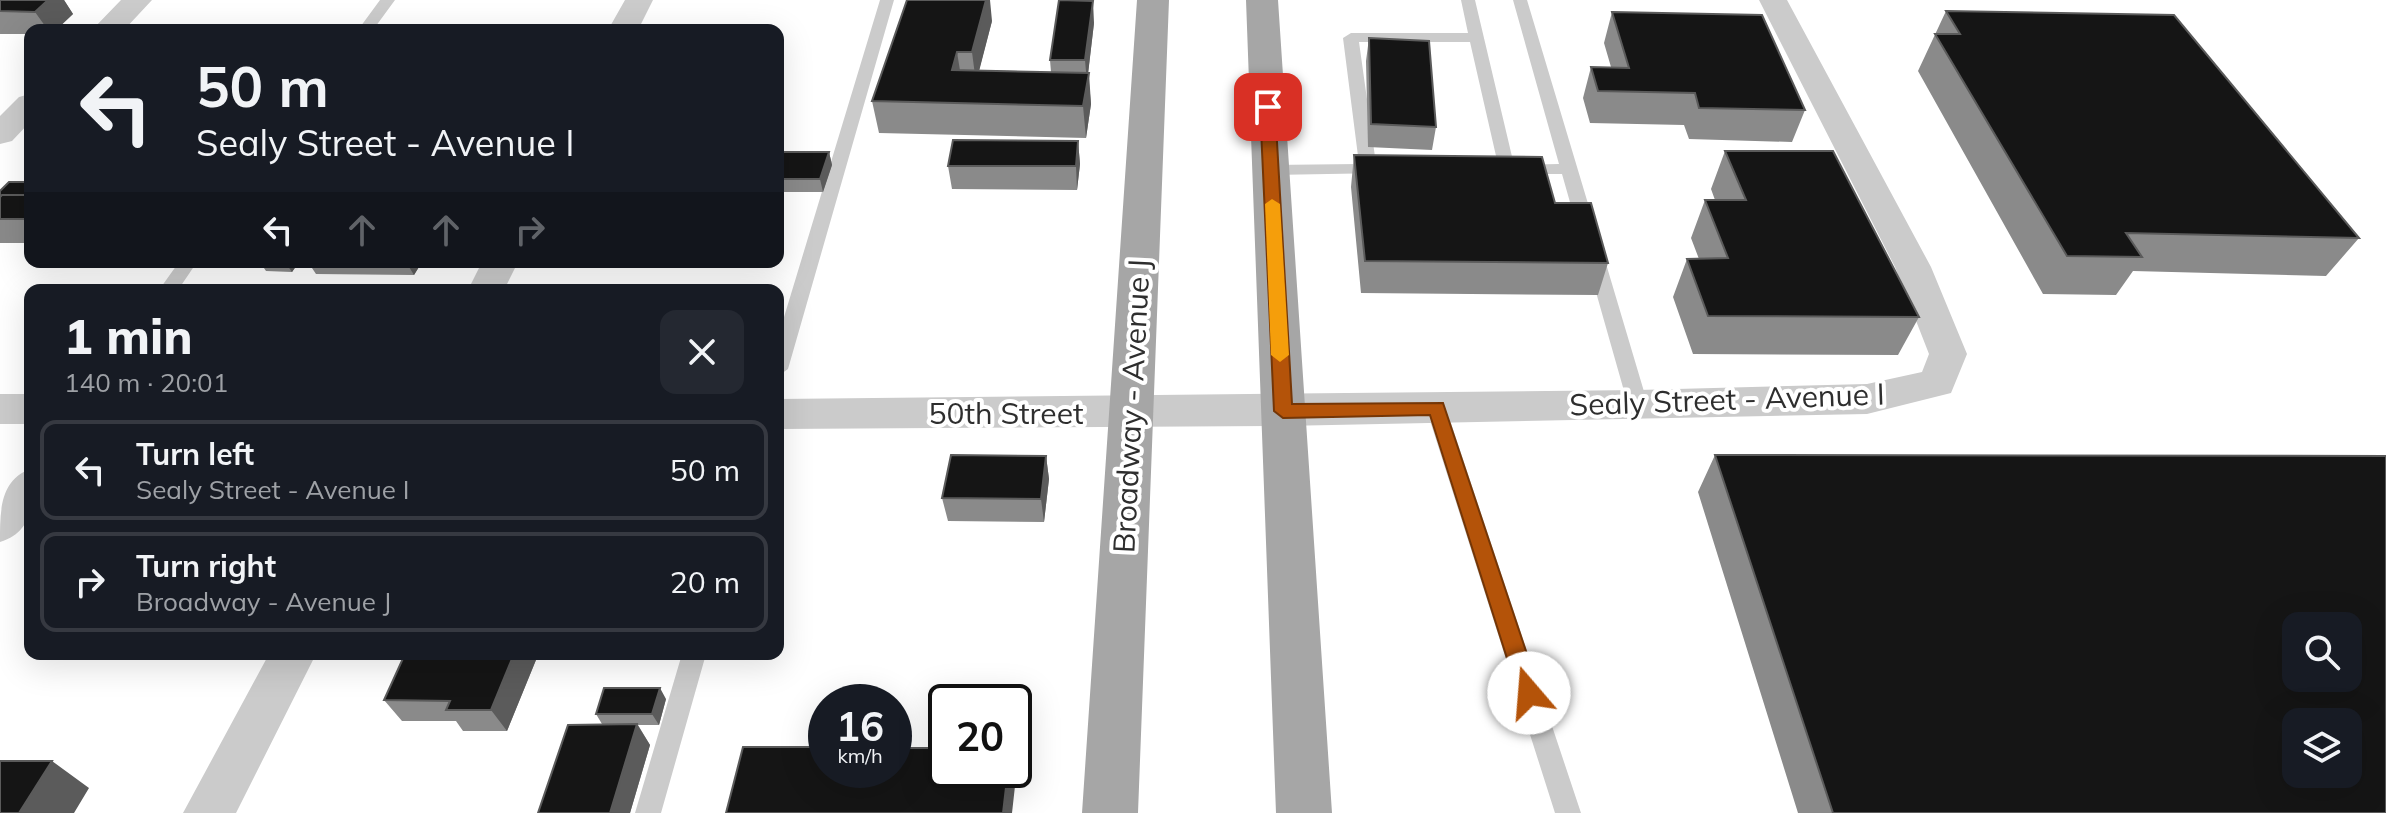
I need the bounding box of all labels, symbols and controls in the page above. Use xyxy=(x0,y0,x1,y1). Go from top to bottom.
text: 50 m xyxy=(196,51,329,121)
icon: left xyxy=(64,56,168,160)
pin xyxy=(1234,73,1302,141)
icon: arrive xyxy=(1246,85,1290,129)
text: Sealy Street - Avenue I xyxy=(196,120,575,165)
icon: left xyxy=(256,208,300,252)
icon: ahead xyxy=(340,208,384,252)
icon: ahead xyxy=(424,208,468,252)
icon: right xyxy=(508,208,552,252)
street label: Broadway - Avenue J xyxy=(1104,258,1158,554)
text: 1 min xyxy=(64,306,193,366)
button: close xyxy=(660,310,744,394)
text: 140 m · 20:01 xyxy=(64,366,228,399)
street label: Sealy Street - Avenue I xyxy=(1569,375,1885,423)
street label: 50th Street xyxy=(929,394,1083,432)
text: Turn left xyxy=(136,435,254,473)
icon: left xyxy=(68,448,112,492)
text: 50 m xyxy=(670,451,740,489)
text: Sealy Street - Avenue I xyxy=(136,473,409,506)
text: Turn right xyxy=(136,547,276,585)
icon: right xyxy=(68,560,112,604)
text: 20 m xyxy=(670,563,740,601)
text: Broadway - Avenue J xyxy=(136,585,391,618)
map controls xyxy=(2282,612,2362,788)
button: search xyxy=(2282,612,2362,692)
position arrow xyxy=(1487,651,1571,735)
speed limit sign: 20 xyxy=(928,684,1032,788)
text: 16 xyxy=(836,701,884,751)
button: layers xyxy=(2282,708,2362,788)
text: km/h xyxy=(837,743,883,768)

